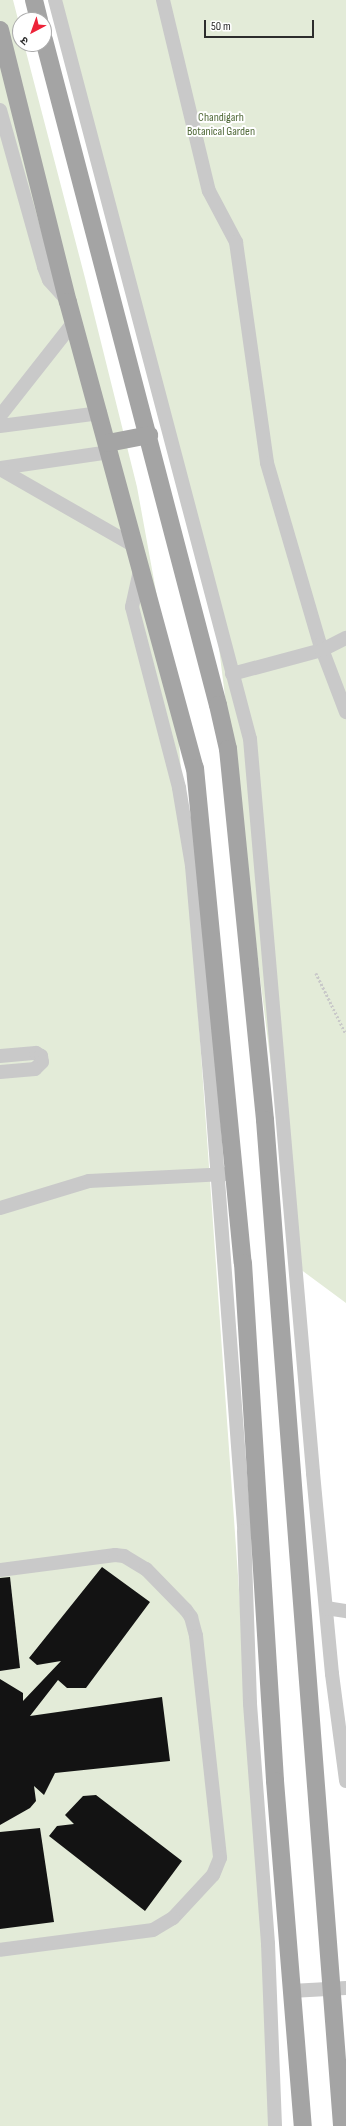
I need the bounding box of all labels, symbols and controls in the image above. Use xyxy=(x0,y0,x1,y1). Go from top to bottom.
north arrow xyxy=(12,12,52,52)
scale bar xyxy=(206,12,316,38)
text: 50 m xyxy=(211,19,231,34)
text: उ xyxy=(18,34,31,48)
park label: Chandigarh Botanical Garden xyxy=(187,111,255,139)

